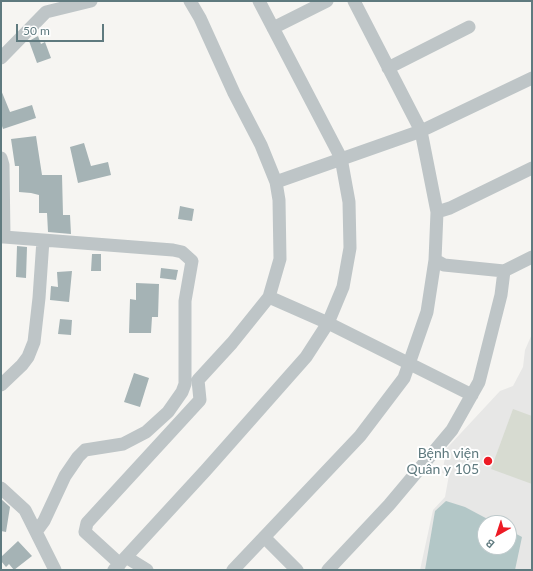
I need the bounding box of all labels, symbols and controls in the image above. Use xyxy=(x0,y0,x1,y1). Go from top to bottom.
scale bar xyxy=(18,16,106,42)
text: 50 m xyxy=(23,23,50,38)
place label: Bệnh viện Quân y 105 xyxy=(407,445,479,478)
marker: Bệnh viện Quân y 105 xyxy=(482,455,494,467)
north arrow xyxy=(477,515,517,555)
text: B xyxy=(483,537,497,551)

